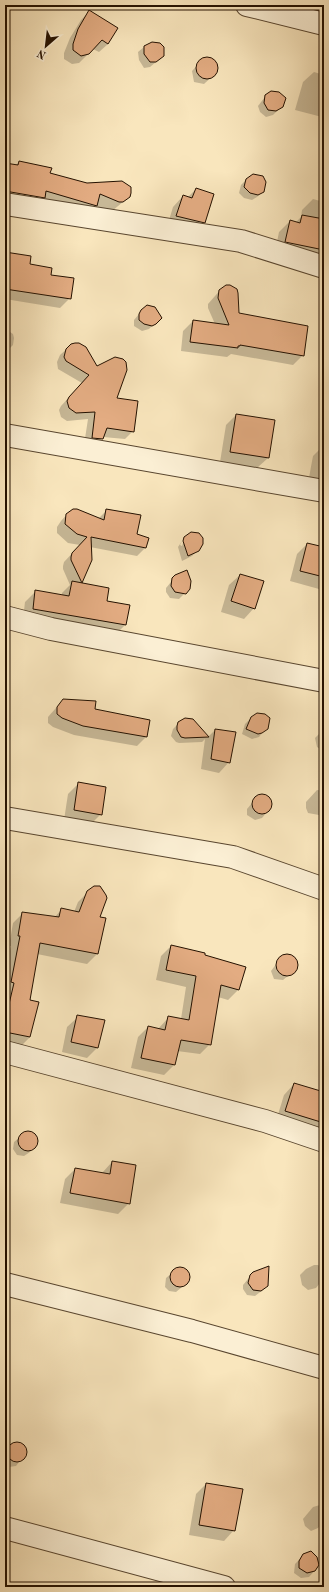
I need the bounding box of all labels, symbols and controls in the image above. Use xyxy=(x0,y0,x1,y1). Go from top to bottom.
north arrow xyxy=(26,26,66,66)
text: N xyxy=(35,46,48,60)

